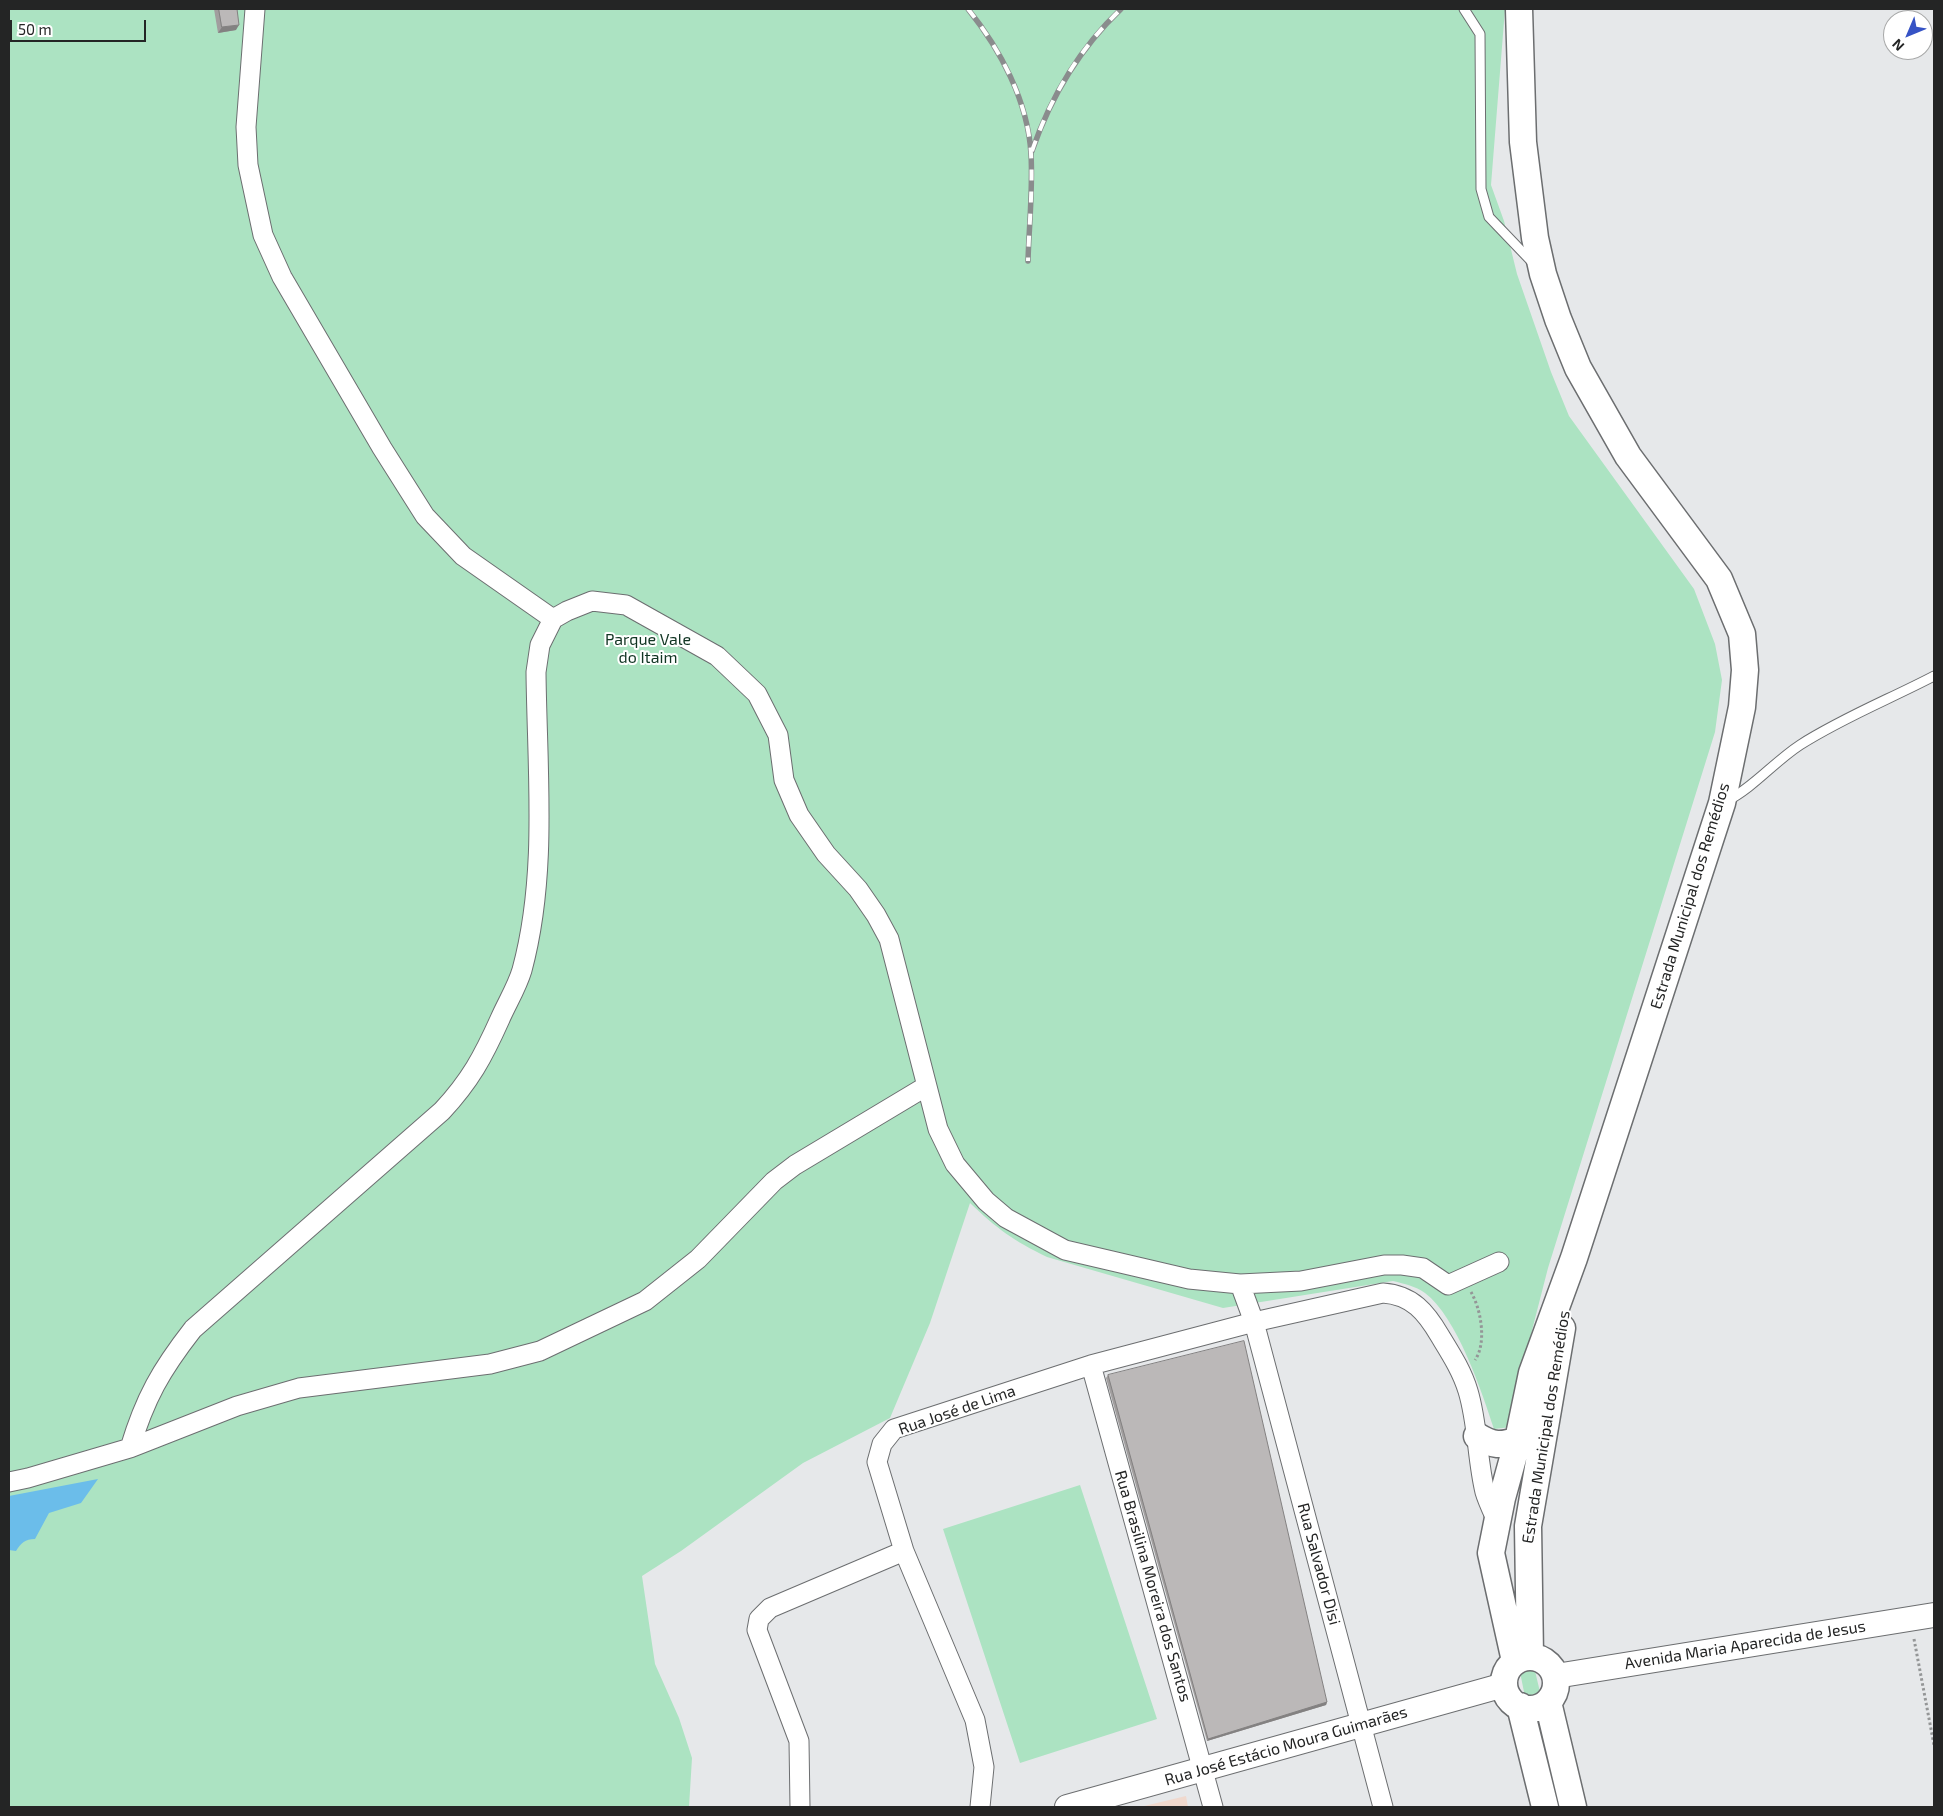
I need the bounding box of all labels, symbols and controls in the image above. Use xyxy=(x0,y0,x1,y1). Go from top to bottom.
scale bar xyxy=(12,10,149,42)
north arrow xyxy=(1883,10,1933,60)
text: 50 m xyxy=(18,20,52,38)
text: N xyxy=(1888,36,1907,55)
park label: Parque Vale do Itaim xyxy=(605,630,691,668)
street label: Estrada Municipal dos Remédios xyxy=(1646,780,1734,1012)
street label: Estrada Municipal dos Remédios xyxy=(1518,1309,1574,1545)
street label: Rua José de Lima xyxy=(896,1381,1018,1439)
street label: Rua Brasilina Moreira dos Santos xyxy=(1111,1468,1195,1704)
street label: Rua Salvador Disi xyxy=(1293,1501,1345,1627)
street label: Avenida Maria Aparecida de Jesus xyxy=(1623,1616,1867,1674)
street label: Rua José Estácio Moura Guimarães xyxy=(1162,1702,1410,1790)

